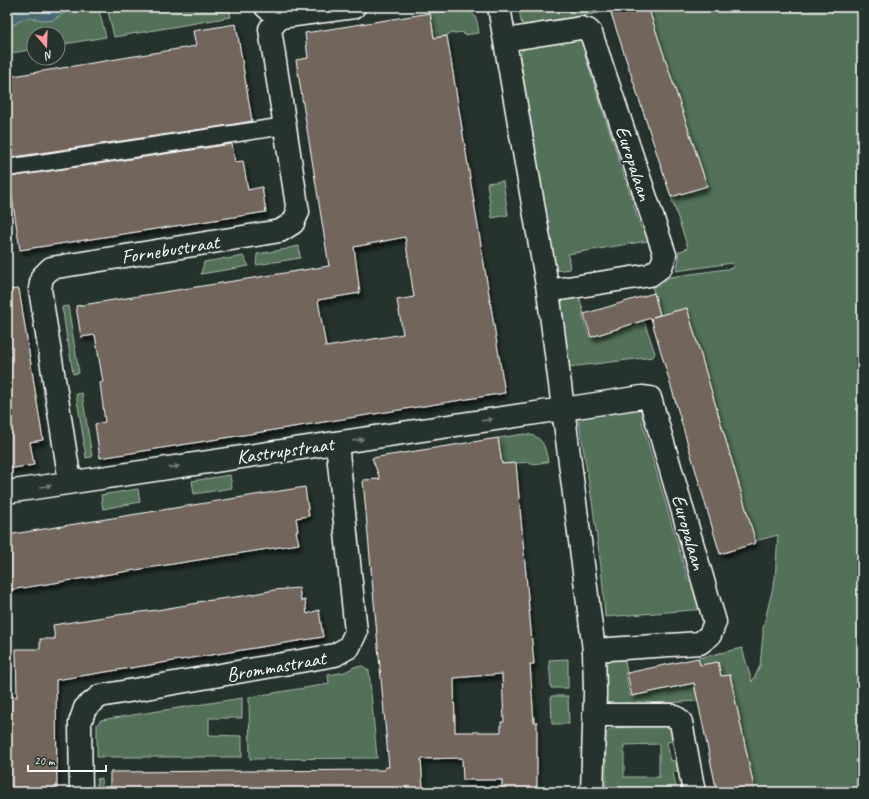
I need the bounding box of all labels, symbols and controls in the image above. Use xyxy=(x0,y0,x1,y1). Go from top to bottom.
north arrow xyxy=(26,26,66,66)
text: N xyxy=(42,48,55,64)
street label: Europalaan xyxy=(610,123,658,205)
street label: Fornebustraat xyxy=(119,229,223,270)
one-way arrow xyxy=(481,417,493,423)
street label: Kastrupstraat xyxy=(235,431,338,470)
one-way arrow xyxy=(352,437,364,443)
one-way arrow xyxy=(168,463,180,469)
one-way arrow xyxy=(39,482,52,488)
street label: Europalaan xyxy=(666,492,711,574)
street label: Brommastraat xyxy=(225,645,330,688)
scale bar xyxy=(28,747,106,773)
text: 20 m xyxy=(34,753,56,769)

